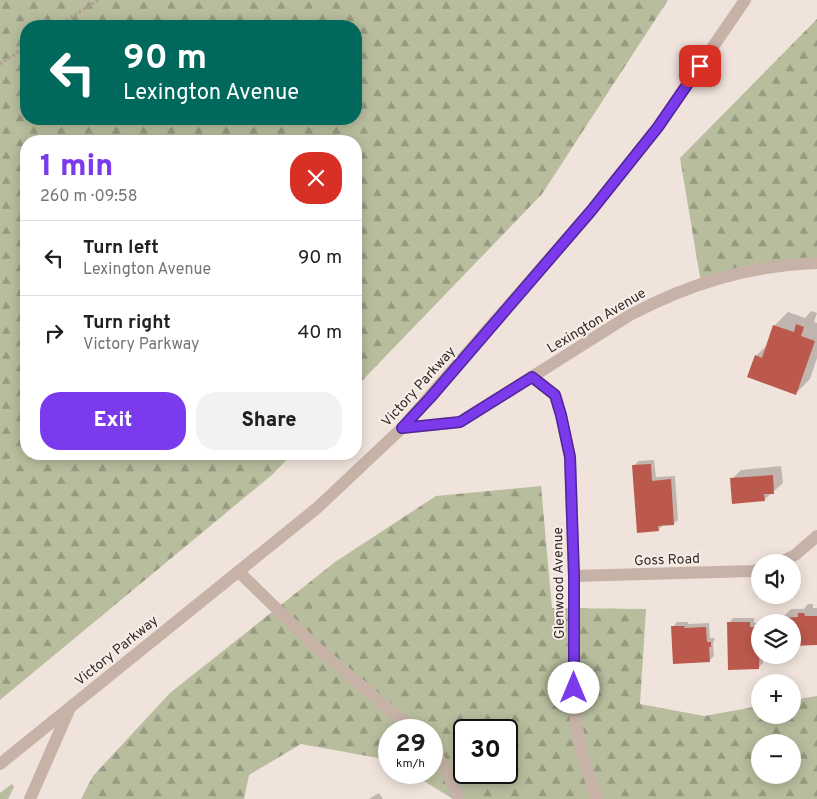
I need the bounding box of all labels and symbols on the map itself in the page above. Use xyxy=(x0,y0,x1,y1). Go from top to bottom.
pin xyxy=(679,45,721,87)
street label: Lexington Avenue xyxy=(544,285,649,357)
street label: Victory Parkway xyxy=(379,343,460,431)
street label: Glenwood Avenue xyxy=(550,527,569,639)
street label: Goss Road xyxy=(634,551,700,570)
street label: Victory Parkway xyxy=(72,612,162,690)
position arrow xyxy=(547,661,599,713)
speed limit sign: 30 xyxy=(453,719,518,784)

